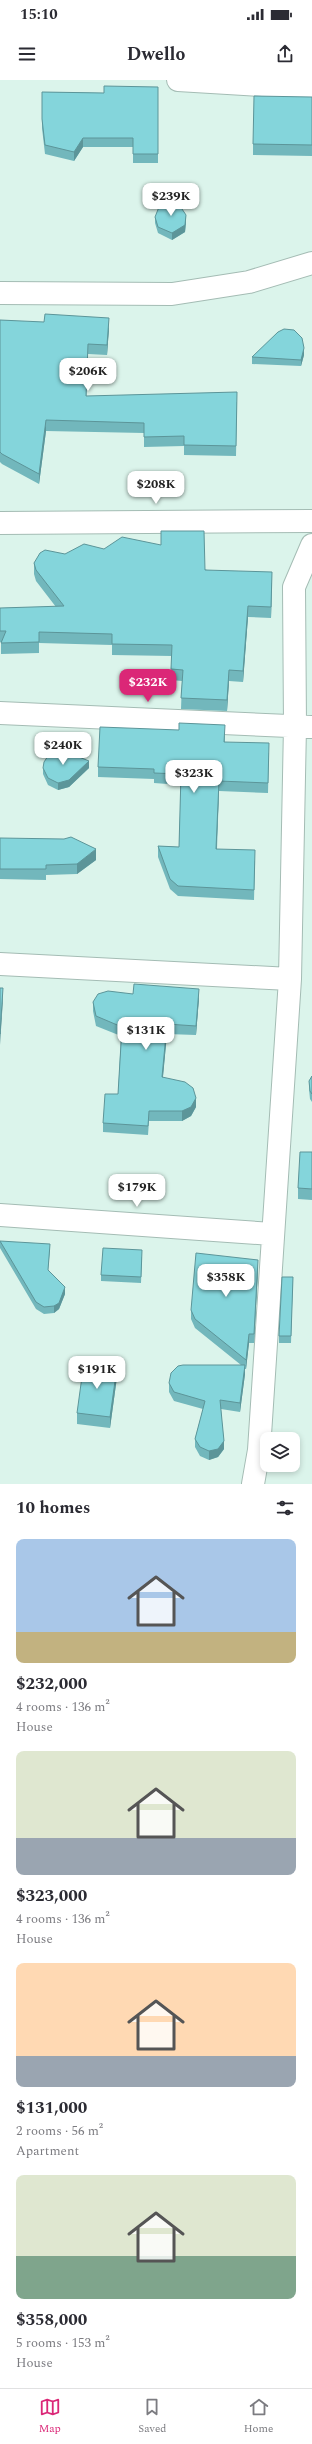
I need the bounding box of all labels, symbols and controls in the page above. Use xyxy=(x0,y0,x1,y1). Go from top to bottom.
text: 15:10 xyxy=(20,3,58,26)
text: Dwello xyxy=(127,41,185,68)
icon: menu xyxy=(16,43,38,65)
icon: share xyxy=(274,43,296,65)
pin: $239K xyxy=(143,183,199,217)
text: $239K xyxy=(151,186,191,206)
pin: $206K xyxy=(60,358,116,392)
text: $206K xyxy=(68,361,108,381)
pin: $208K xyxy=(128,471,184,505)
text: $208K xyxy=(136,474,176,494)
pin: $232K xyxy=(120,669,176,703)
text: $232K xyxy=(128,672,168,692)
pin: $240K xyxy=(35,732,91,766)
text: $240K xyxy=(43,735,83,755)
pin: $323K xyxy=(166,760,222,794)
text: $323K xyxy=(174,763,214,783)
pin: $131K xyxy=(118,1017,174,1051)
text: $131K xyxy=(126,1020,166,1040)
pin: $179K xyxy=(109,1174,165,1208)
text: $179K xyxy=(117,1177,157,1197)
pin: $358K xyxy=(198,1264,254,1298)
text: $358K xyxy=(206,1267,246,1287)
pin: $191K xyxy=(69,1356,125,1390)
text: $191K xyxy=(77,1359,117,1379)
map controls xyxy=(260,1432,300,1472)
button: layers xyxy=(260,1432,300,1472)
text: 10 homes xyxy=(16,1495,90,1521)
icon: filters xyxy=(274,1497,296,1519)
icon: home xyxy=(120,1565,192,1637)
text: $232,000 xyxy=(16,1671,87,1697)
text: 4 rooms · 136 m² xyxy=(16,1697,110,1717)
text: House xyxy=(16,1717,53,1737)
icon: home xyxy=(120,1777,192,1849)
text: $323,000 xyxy=(16,1883,87,1909)
text: 4 rooms · 136 m² xyxy=(16,1909,110,1929)
text: House xyxy=(16,1929,53,1949)
icon: home xyxy=(120,1989,192,2061)
text: $131,000 xyxy=(16,2095,87,2121)
text: 2 rooms · 56 m² xyxy=(16,2121,103,2141)
text: Apartment xyxy=(16,2141,79,2161)
icon: home xyxy=(120,2201,192,2273)
text: $358,000 xyxy=(16,2307,87,2333)
text: 5 rooms · 153 m² xyxy=(16,2333,110,2353)
text: House xyxy=(16,2353,53,2373)
tab: Map xyxy=(39,2396,61,2437)
tab: Saved xyxy=(138,2396,166,2437)
tab: Home xyxy=(244,2396,273,2437)

